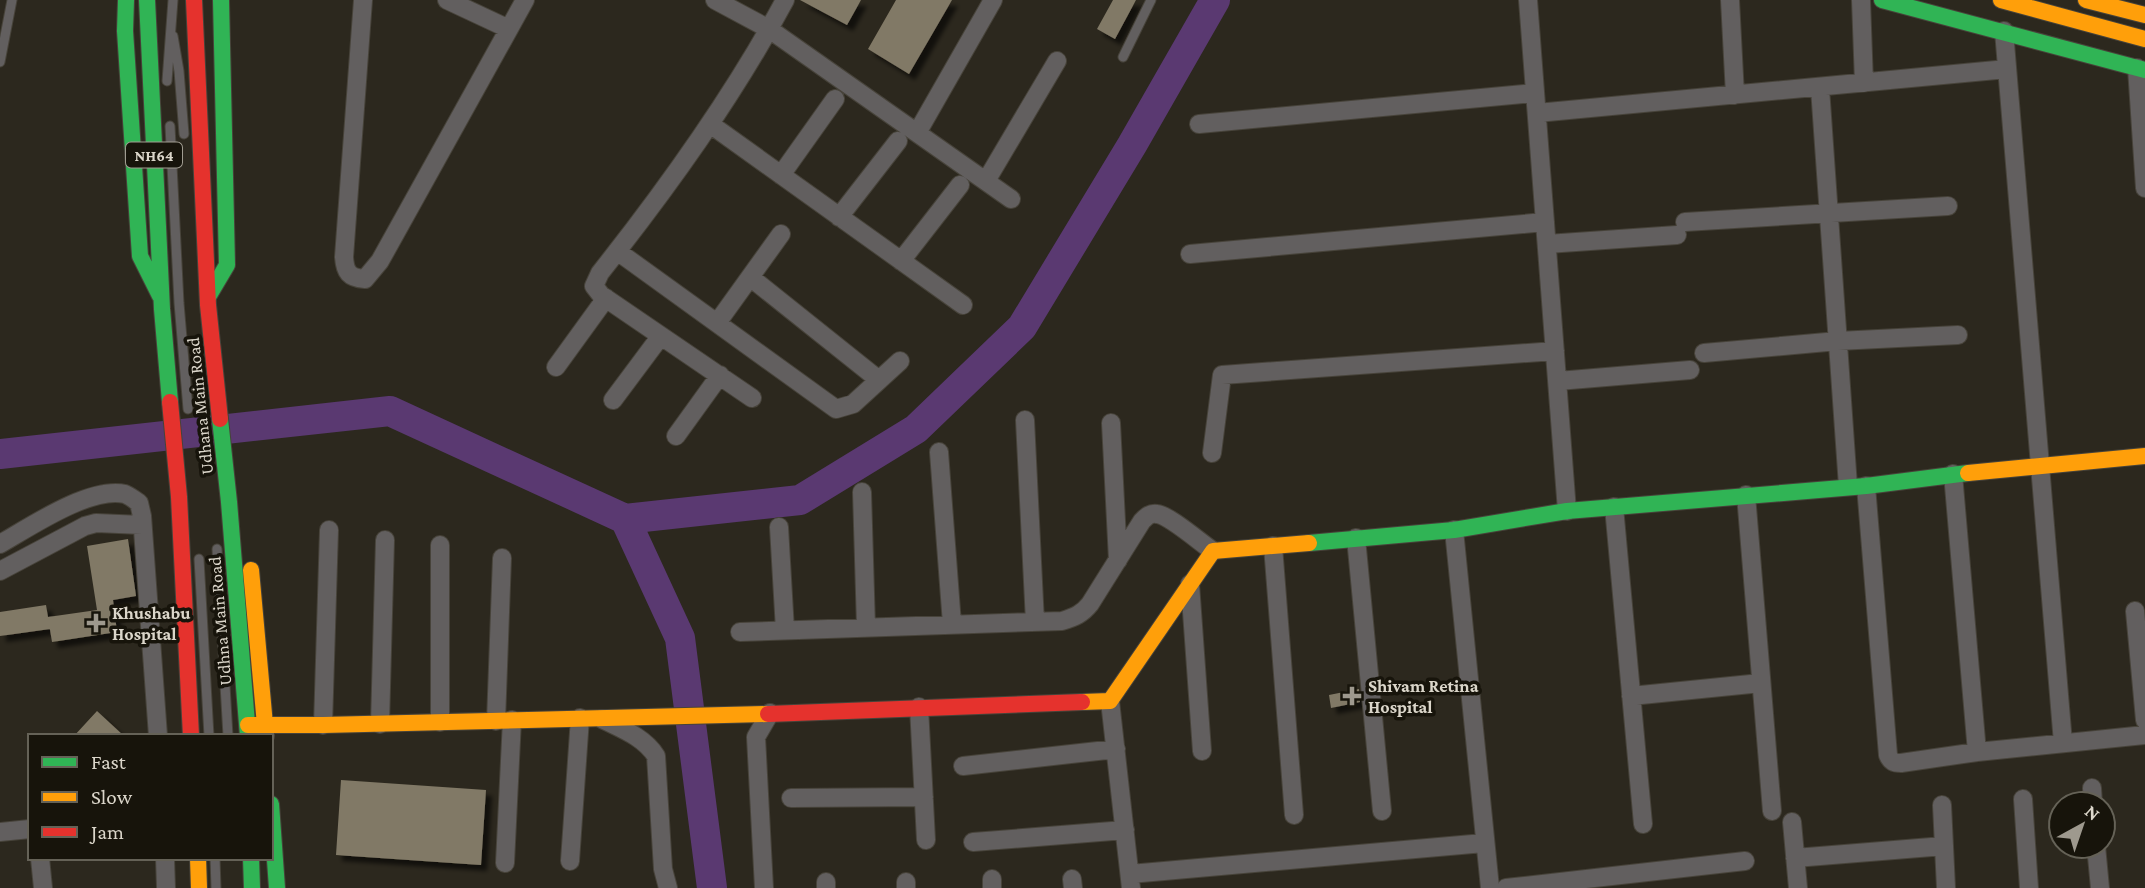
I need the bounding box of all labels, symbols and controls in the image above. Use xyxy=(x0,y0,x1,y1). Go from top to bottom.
road number: NH64 xyxy=(126,142,182,168)
street label: Udhana Main Road xyxy=(183,336,217,476)
street label: Udhna Main Road xyxy=(204,555,236,686)
place label: Khushabu Hospital xyxy=(112,603,191,644)
marker: Khushabu Hospital xyxy=(86,613,106,633)
place label: Shivam Retina Hospital xyxy=(1368,676,1479,717)
marker: Shivam Retina Hospital xyxy=(1342,686,1362,706)
legend xyxy=(28,734,273,860)
text: Fast xyxy=(91,750,127,774)
text: Slow xyxy=(91,785,133,809)
north arrow xyxy=(2047,790,2117,860)
text: N xyxy=(2081,800,2104,825)
text: Jam xyxy=(89,820,124,844)

